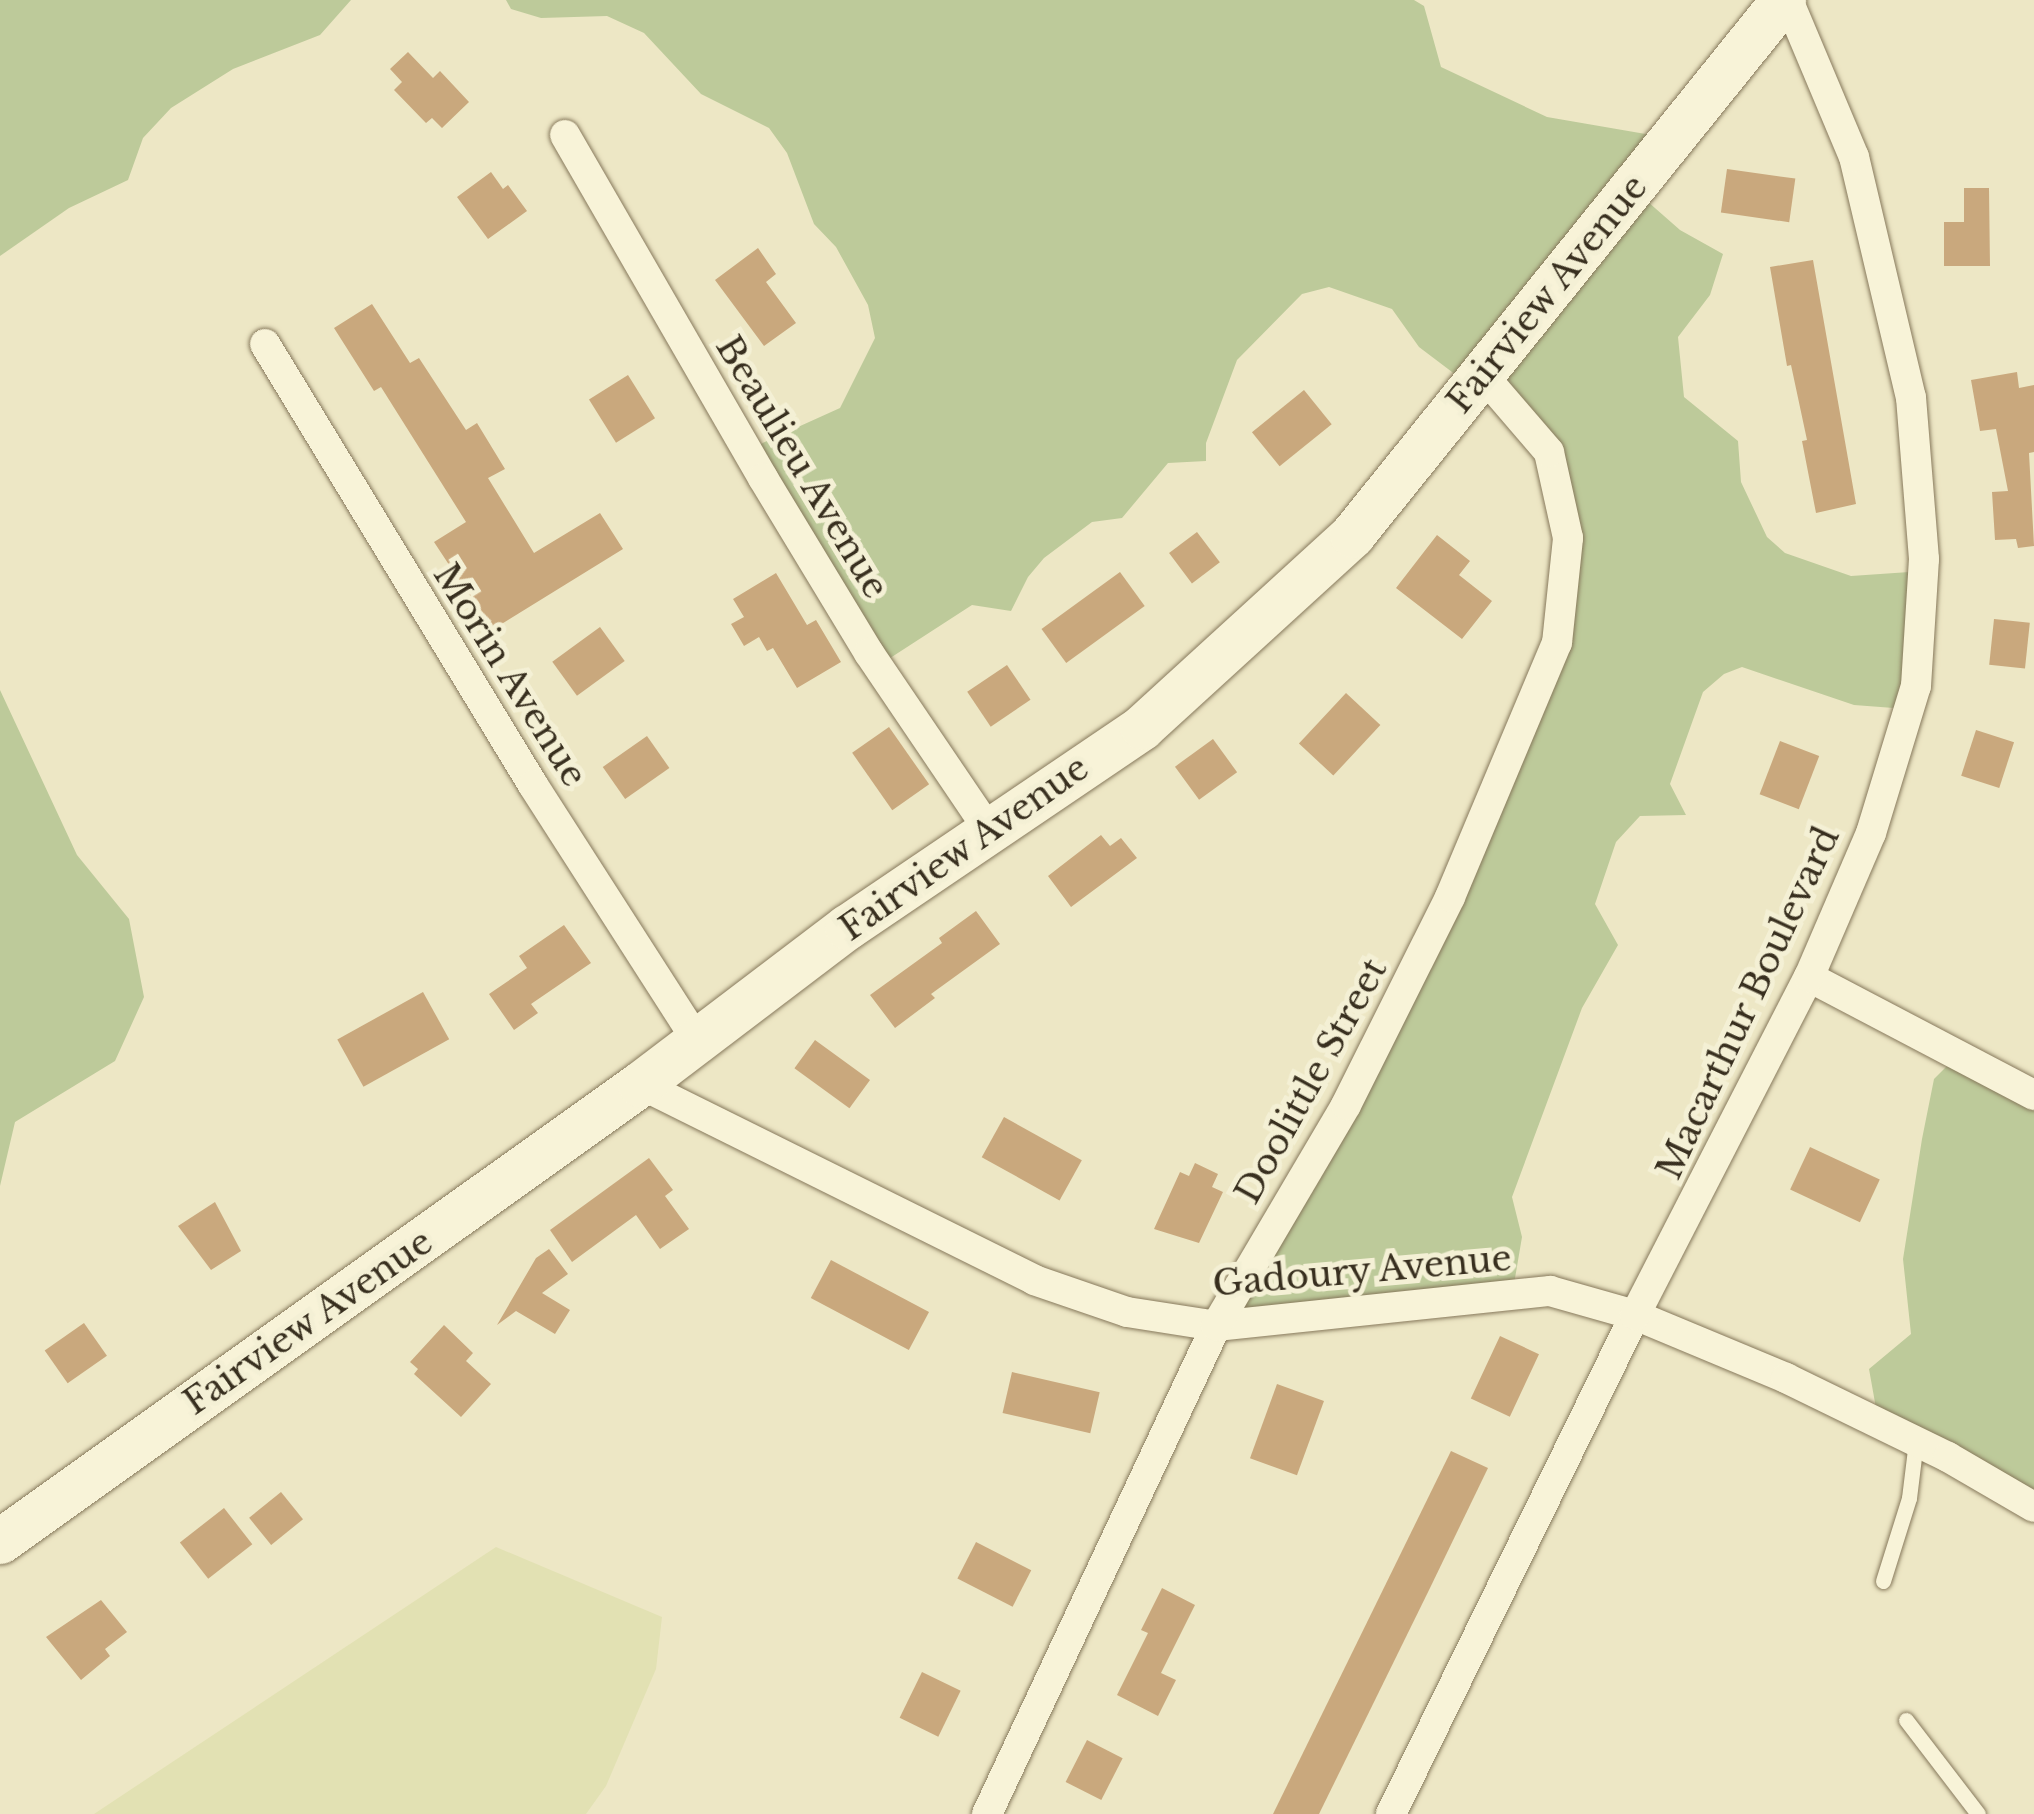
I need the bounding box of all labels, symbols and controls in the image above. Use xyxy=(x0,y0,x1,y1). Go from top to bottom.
street label: Fairview Avenue xyxy=(1437,166,1657,422)
street label: Beaulieu Avenue xyxy=(707,328,897,606)
street label: Morin Avenue xyxy=(424,555,596,795)
street label: Fairview Avenue xyxy=(831,746,1097,950)
street label: Macarthur Boulevard xyxy=(1648,820,1848,1186)
street label: Doolittle Street xyxy=(1226,951,1396,1211)
street label: Fairview Avenue xyxy=(175,1220,441,1424)
street label: Gadoury Avenue xyxy=(1210,1237,1514,1305)

